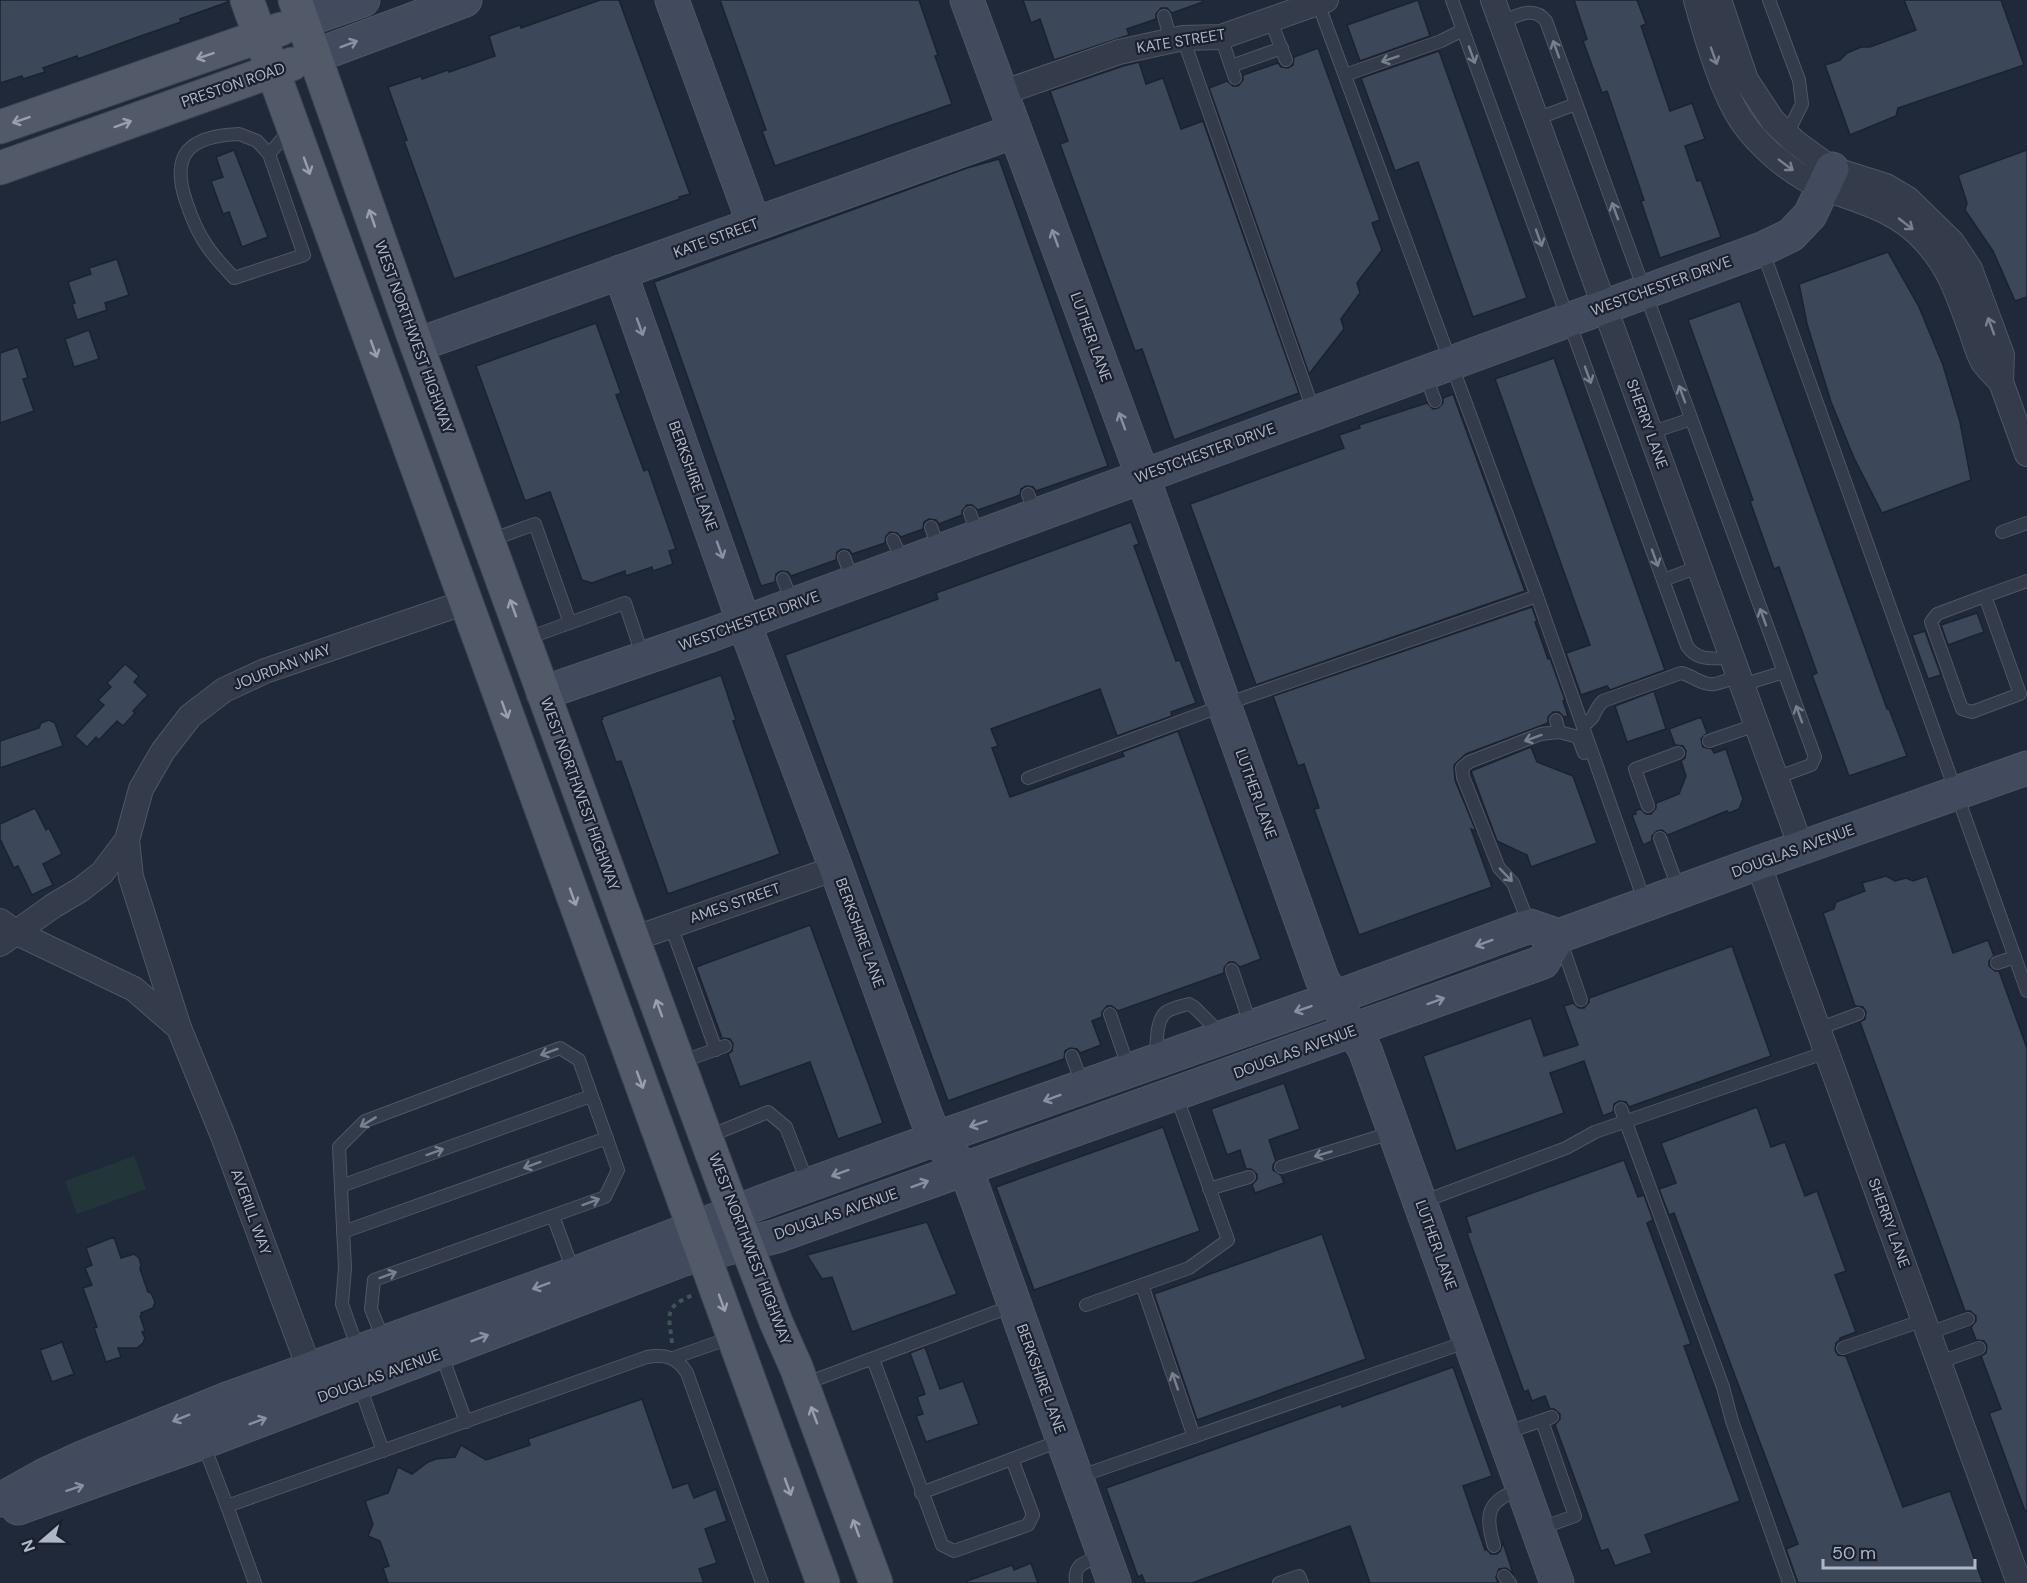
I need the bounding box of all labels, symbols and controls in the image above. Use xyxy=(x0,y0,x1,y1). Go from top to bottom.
street label: KATE STREET xyxy=(1135,24,1227,58)
one-way arrow xyxy=(339,37,358,48)
one-way arrow xyxy=(1549,40,1560,59)
one-way arrow xyxy=(1468,45,1479,64)
one-way arrow xyxy=(1709,46,1720,65)
one-way arrow xyxy=(196,51,215,62)
one-way arrow xyxy=(1381,55,1399,66)
street label: PRESTON ROAD xyxy=(178,58,288,112)
one-way arrow xyxy=(12,115,31,126)
one-way arrow xyxy=(113,117,132,128)
one-way arrow xyxy=(303,156,314,175)
one-way arrow xyxy=(1778,159,1794,172)
one-way arrow xyxy=(1608,202,1619,221)
one-way arrow xyxy=(365,209,376,228)
street label: KATE STREET xyxy=(670,213,762,263)
one-way arrow xyxy=(1897,217,1913,230)
one-way arrow xyxy=(1534,228,1545,247)
one-way arrow xyxy=(1048,230,1059,248)
street label: WEST NORTHWEST HIGHWAY xyxy=(370,238,458,436)
street label: WESTCHESTER DRIVE xyxy=(1588,251,1734,321)
street label: LUTHER LANE xyxy=(1066,289,1116,385)
one-way arrow xyxy=(636,317,647,336)
one-way arrow xyxy=(1985,317,1996,336)
one-way arrow xyxy=(369,339,380,358)
one-way arrow xyxy=(1584,365,1595,384)
street label: SHERRY LANE xyxy=(1621,376,1673,472)
one-way arrow xyxy=(1675,385,1686,404)
one-way arrow xyxy=(1116,413,1127,431)
street label: BERKSHIRE LANE xyxy=(664,418,722,534)
street label: WESTCHESTER DRIVE xyxy=(1132,418,1278,488)
one-way arrow xyxy=(715,541,726,559)
one-way arrow xyxy=(1650,548,1661,567)
street label: WESTCHESTER DRIVE xyxy=(676,586,822,656)
one-way arrow xyxy=(506,599,517,618)
one-way arrow xyxy=(1757,608,1768,627)
street label: JOURDAN WAY xyxy=(230,639,334,695)
street label: WEST NORTHWEST HIGHWAY xyxy=(536,695,624,893)
one-way arrow xyxy=(500,700,511,719)
one-way arrow xyxy=(1793,705,1804,724)
one-way arrow xyxy=(1524,733,1542,744)
street label: LUTHER LANE xyxy=(1231,746,1281,842)
street label: DOUGLAS AVENUE xyxy=(1729,819,1857,883)
one-way arrow xyxy=(1499,868,1513,883)
street label: BERKSHIRE LANE xyxy=(831,875,889,991)
street label: AMES STREET xyxy=(687,878,783,928)
one-way arrow xyxy=(568,887,579,906)
one-way arrow xyxy=(1475,938,1494,949)
one-way arrow xyxy=(1426,994,1445,1005)
one-way arrow xyxy=(652,999,663,1018)
one-way arrow xyxy=(1294,1004,1313,1015)
street label: DOUGLAS AVENUE xyxy=(1231,1020,1359,1084)
one-way arrow xyxy=(541,1048,559,1059)
one-way arrow xyxy=(635,1070,646,1089)
one-way arrow xyxy=(1043,1094,1062,1105)
one-way arrow xyxy=(360,1116,377,1128)
one-way arrow xyxy=(969,1119,988,1130)
one-way arrow xyxy=(425,1146,444,1157)
one-way arrow xyxy=(1314,1149,1333,1160)
street label: WEST NORTHWEST HIGHWAY xyxy=(704,1150,796,1348)
one-way arrow xyxy=(523,1160,542,1171)
street label: AVERILL WAY xyxy=(226,1166,276,1258)
one-way arrow xyxy=(831,1169,850,1180)
street label: SHERRY LANE xyxy=(1863,1175,1915,1271)
one-way arrow xyxy=(910,1178,929,1189)
street label: DOUGLAS AVENUE xyxy=(772,1183,900,1245)
one-way arrow xyxy=(581,1196,600,1207)
street label: LUTHER LANE xyxy=(1411,1197,1461,1293)
one-way arrow xyxy=(378,1269,397,1280)
one-way arrow xyxy=(532,1281,551,1292)
one-way arrow xyxy=(718,1293,729,1312)
street label: BERKSHIRE LANE xyxy=(1012,1321,1070,1437)
one-way arrow xyxy=(470,1331,489,1342)
street label: DOUGLAS AVENUE xyxy=(315,1344,443,1408)
one-way arrow xyxy=(1168,1372,1179,1391)
one-way arrow xyxy=(808,1407,819,1425)
one-way arrow xyxy=(172,1413,190,1424)
one-way arrow xyxy=(248,1414,267,1425)
one-way arrow xyxy=(784,1477,795,1495)
one-way arrow xyxy=(65,1482,84,1493)
north arrow xyxy=(12,1511,72,1571)
one-way arrow xyxy=(850,1519,861,1538)
scale bar xyxy=(1823,1532,1974,1570)
text: N xyxy=(17,1537,40,1555)
text: 50 m xyxy=(1832,1541,1876,1565)

